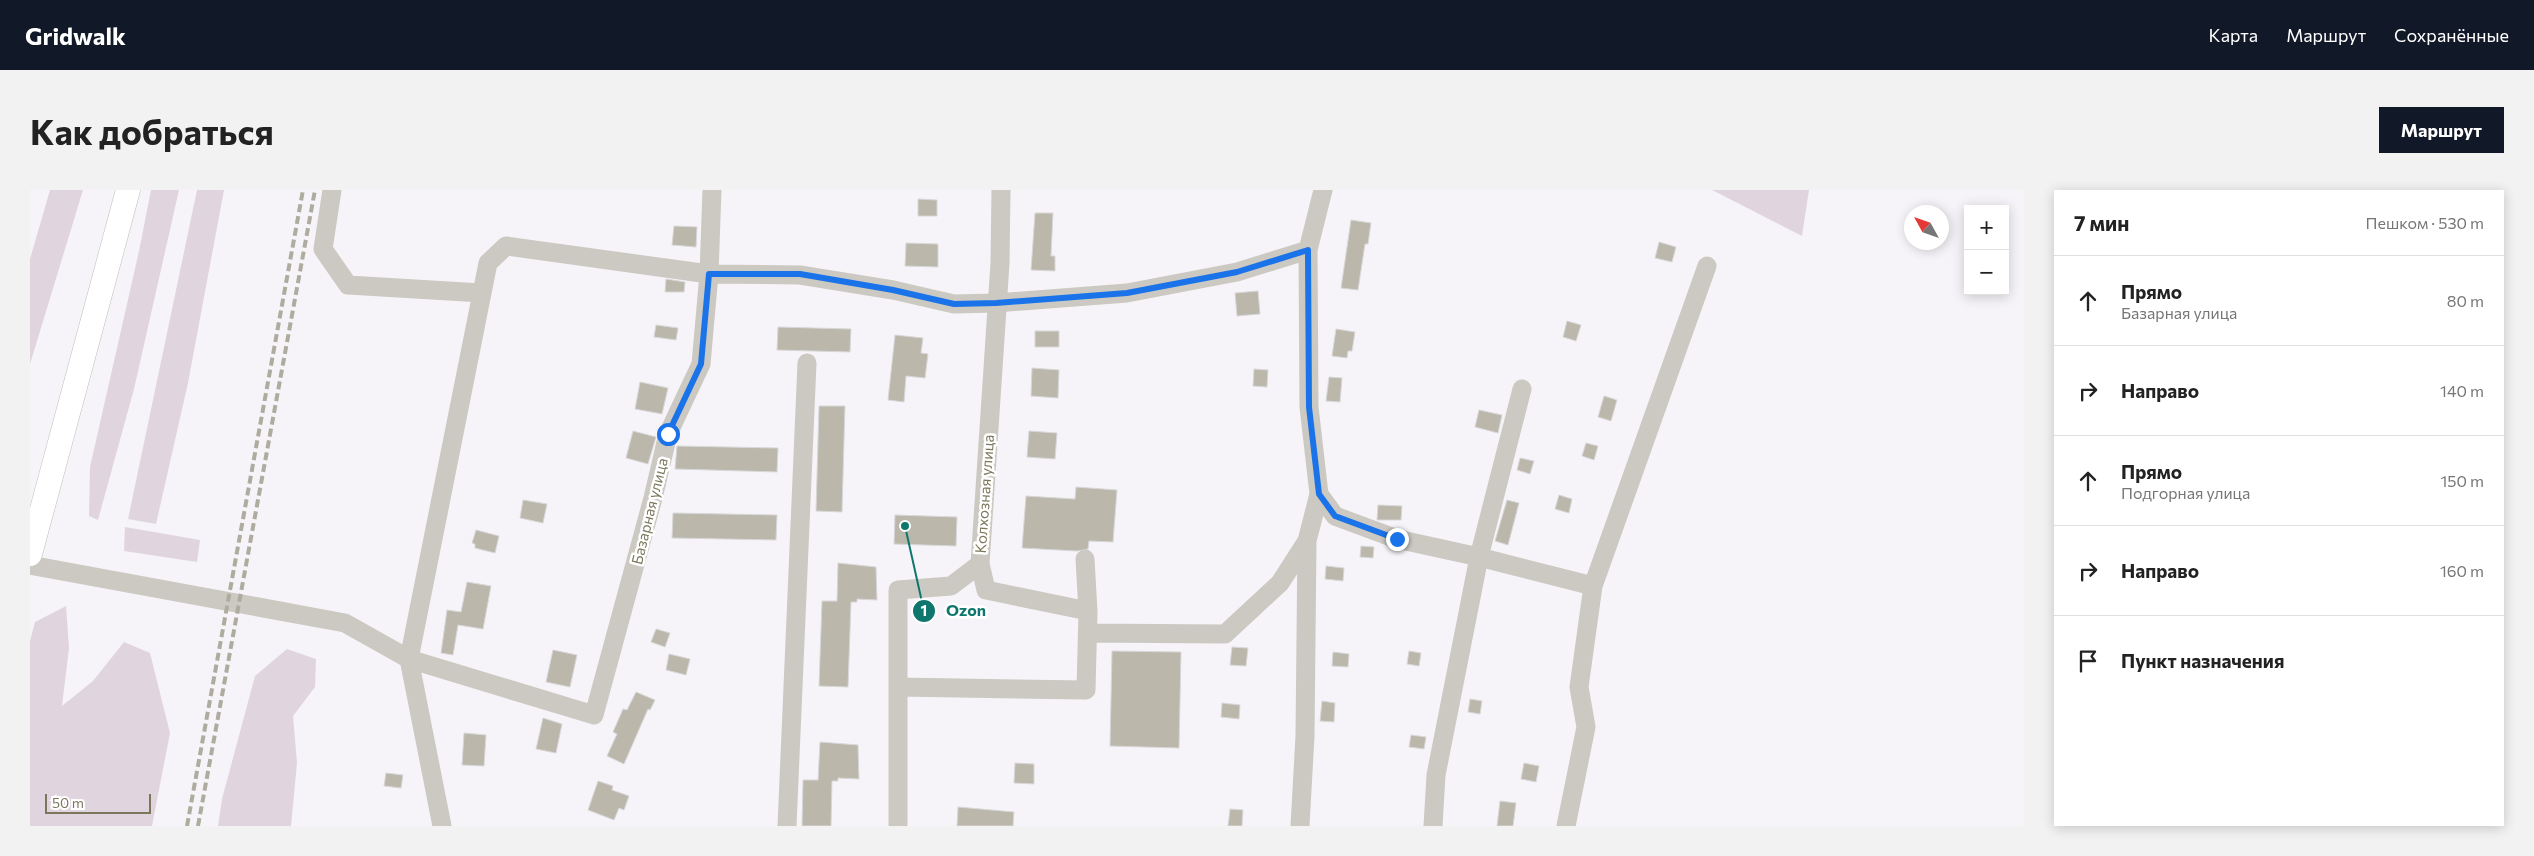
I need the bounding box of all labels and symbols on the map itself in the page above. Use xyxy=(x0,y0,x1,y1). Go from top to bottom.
north arrow xyxy=(1904,205,1949,250)
route start xyxy=(657,423,680,446)
street label: Колхозная улица xyxy=(971,434,997,554)
street label: Базарная улица xyxy=(627,456,671,566)
route end xyxy=(1386,528,1409,551)
callout: Ozon xyxy=(911,595,996,626)
text: Ozon xyxy=(946,600,986,619)
text: 1 xyxy=(921,601,927,619)
scale bar xyxy=(45,791,151,814)

